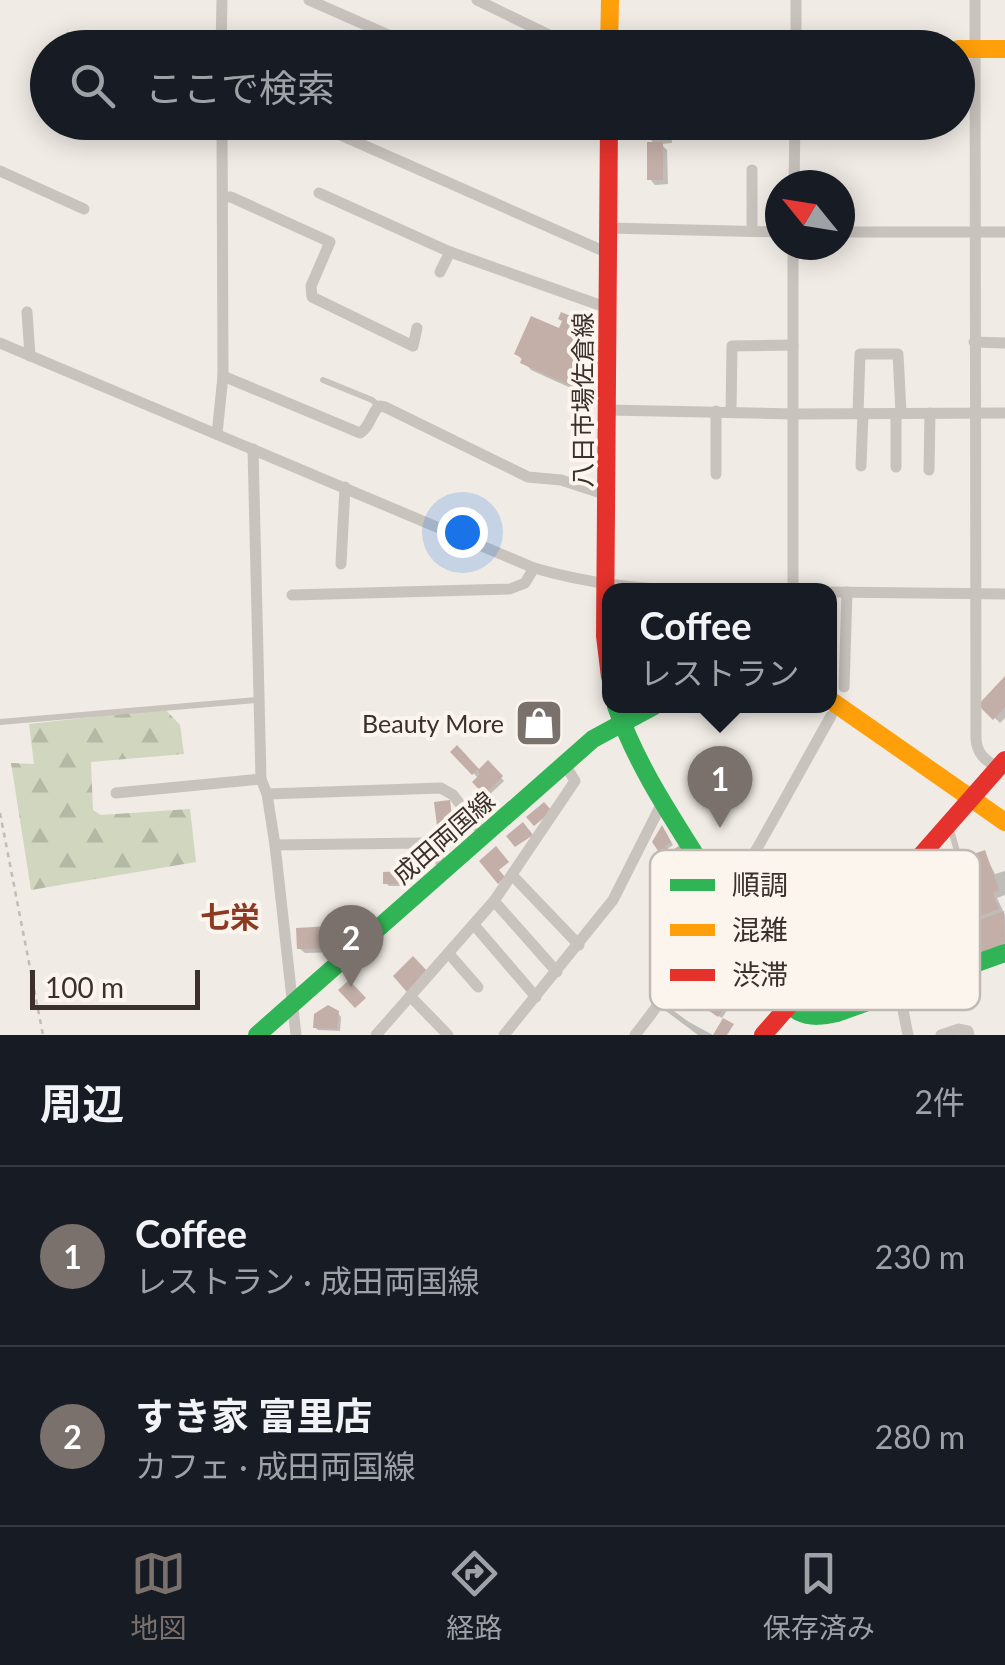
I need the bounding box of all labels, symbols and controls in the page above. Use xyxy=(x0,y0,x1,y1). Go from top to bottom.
search box xyxy=(30,30,975,140)
icon: search xyxy=(65,58,120,113)
text: ここで検索 xyxy=(145,64,335,110)
north arrow xyxy=(765,170,855,260)
street label: 八日市場佐倉線 xyxy=(567,312,597,488)
your location xyxy=(437,507,488,558)
popup xyxy=(602,583,837,713)
text: Coffee xyxy=(639,602,752,648)
text: レストラン xyxy=(639,653,800,692)
shop icon: Beauty More xyxy=(513,697,565,749)
place label: Beauty More xyxy=(362,708,504,738)
pin: 1 xyxy=(688,746,752,828)
street label: 成田両国線 xyxy=(386,785,500,889)
legend xyxy=(650,850,980,1010)
text: 順調 xyxy=(732,867,788,901)
district label: 七栄 xyxy=(200,898,260,934)
pin: 2 xyxy=(318,904,384,987)
text: 混雑 xyxy=(732,912,788,946)
text: 渋滞 xyxy=(732,957,788,991)
scale bar xyxy=(30,965,200,1010)
text: 100 m xyxy=(45,970,124,1004)
text: 周辺 xyxy=(40,1078,124,1128)
text: 2件 xyxy=(914,1082,965,1121)
text: Coffee xyxy=(135,1210,247,1256)
text: 1 xyxy=(63,1237,82,1276)
text: 230 m xyxy=(875,1237,965,1276)
text: レストラン · 成田両国線 xyxy=(135,1261,480,1300)
text: すき家 富里店 xyxy=(135,1392,372,1438)
text: 2 xyxy=(63,1417,82,1456)
text: 280 m xyxy=(875,1417,965,1456)
text: カフェ · 成田両国線 xyxy=(135,1446,416,1485)
tab: 地図 xyxy=(130,1546,186,1646)
tab: 経路 xyxy=(446,1546,503,1646)
tab: 保存済み xyxy=(763,1546,875,1646)

